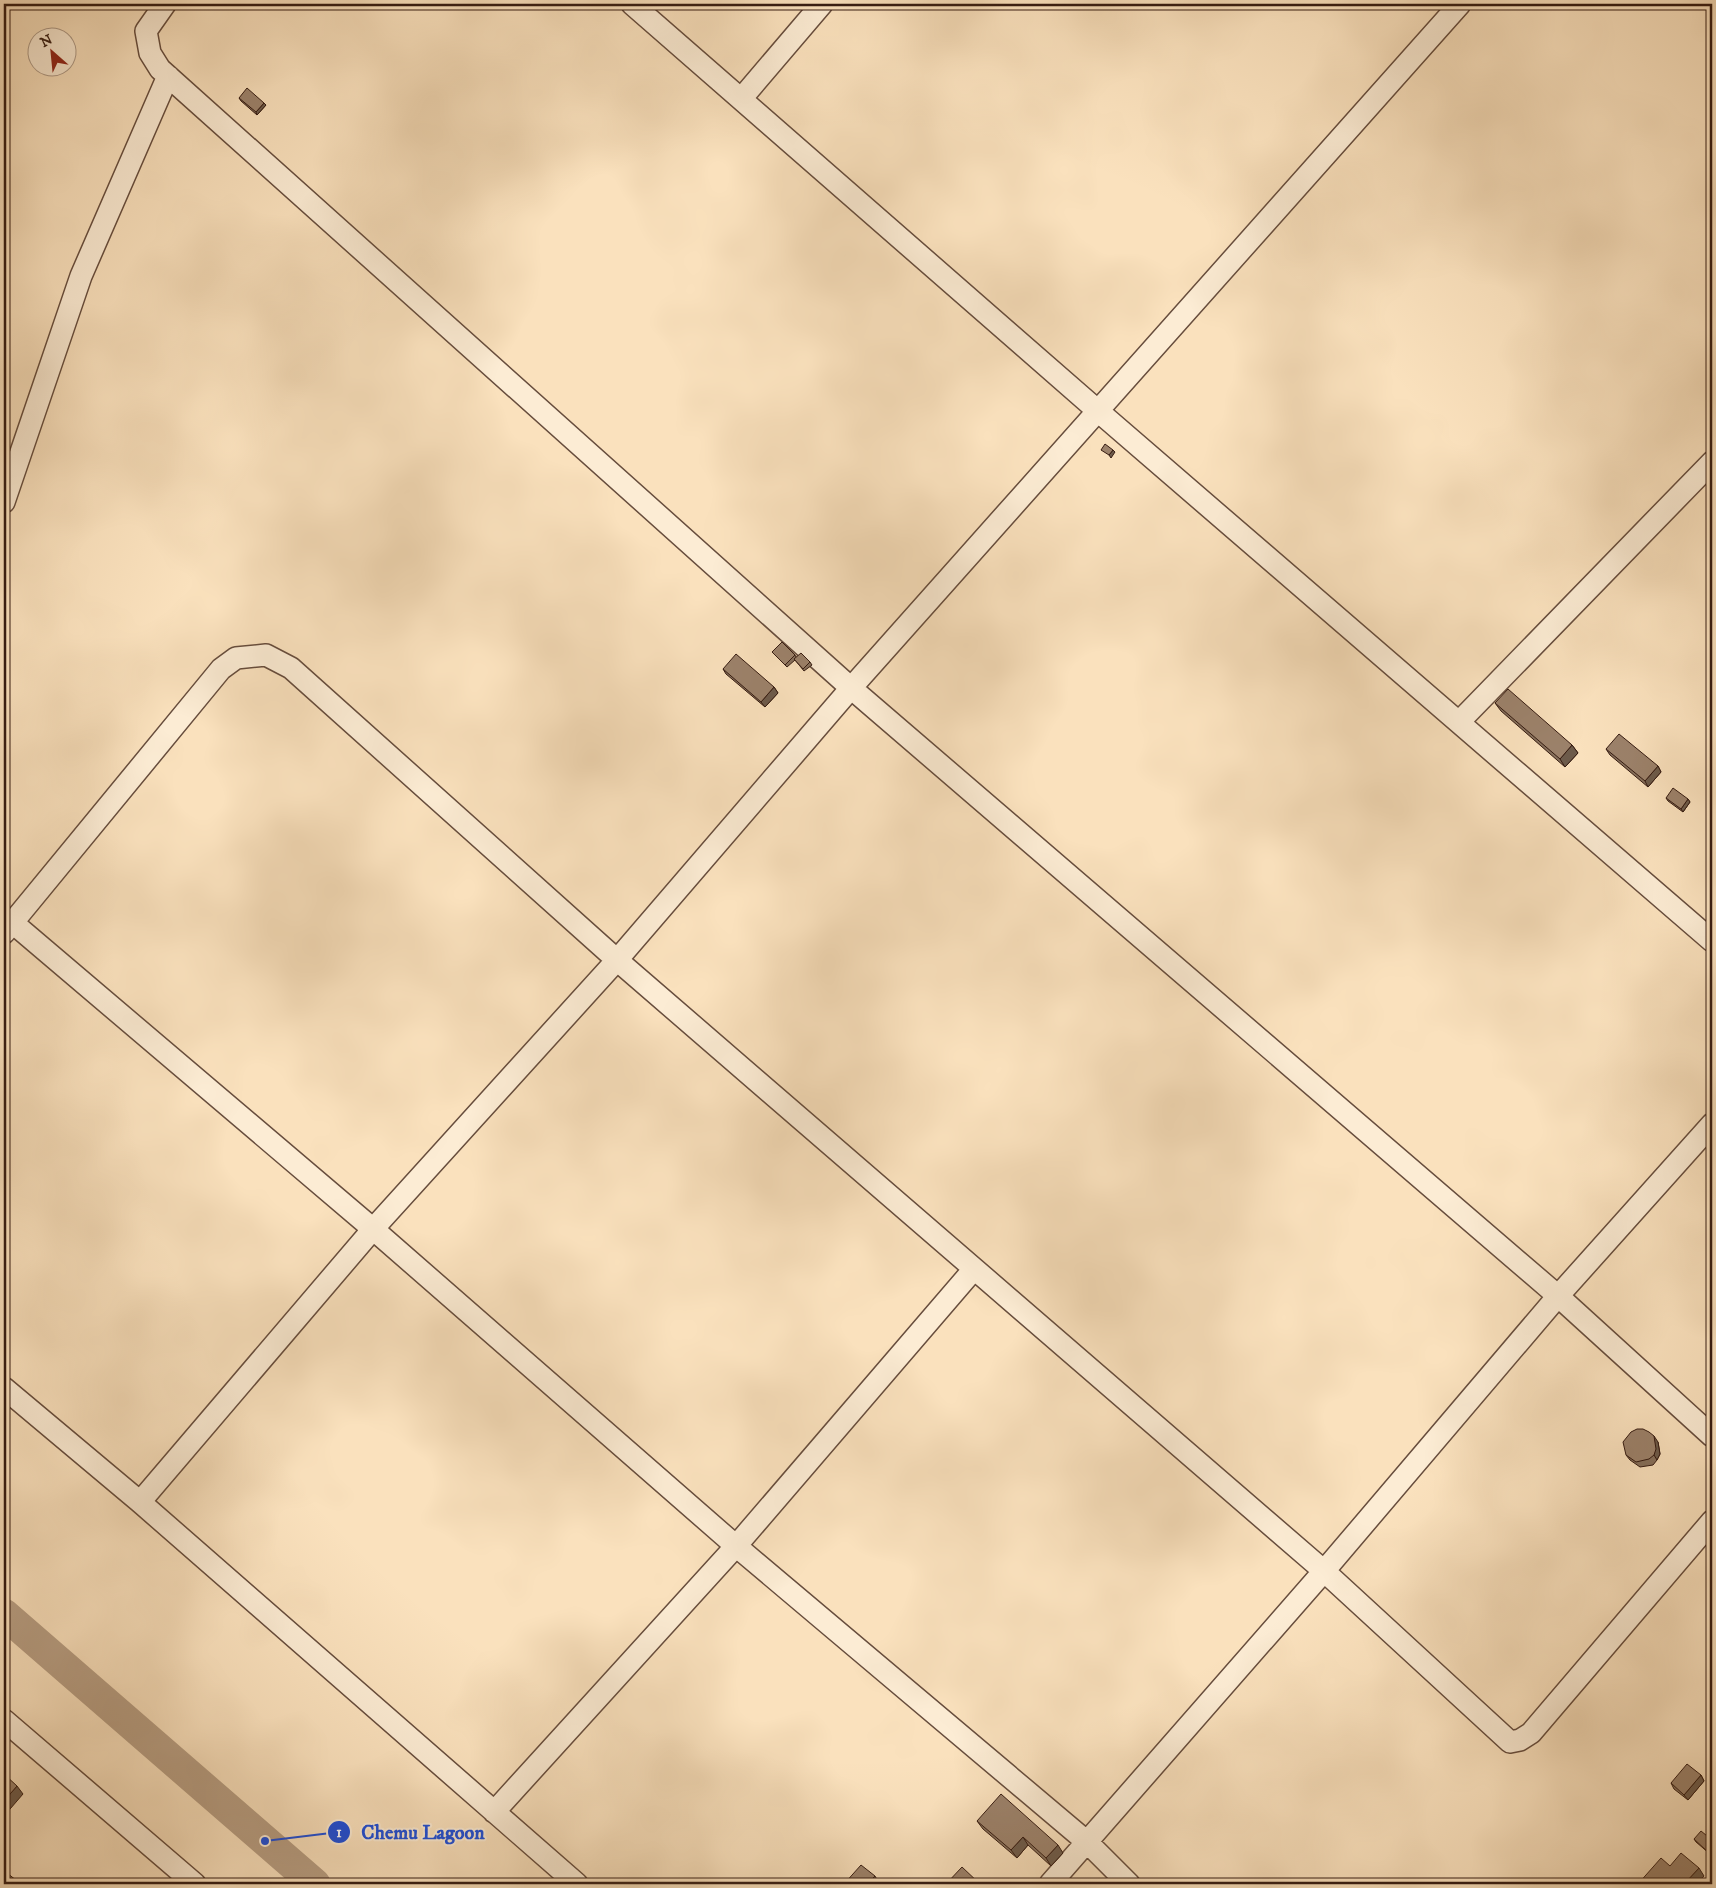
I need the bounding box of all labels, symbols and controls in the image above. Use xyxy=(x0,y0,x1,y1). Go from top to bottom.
north arrow xyxy=(28,28,78,78)
text: N xyxy=(37,30,56,52)
callout: Chemu Lagoon xyxy=(327,1815,495,1850)
text: Chemu Lagoon xyxy=(361,1821,485,1846)
text: 1 xyxy=(336,1823,342,1842)

